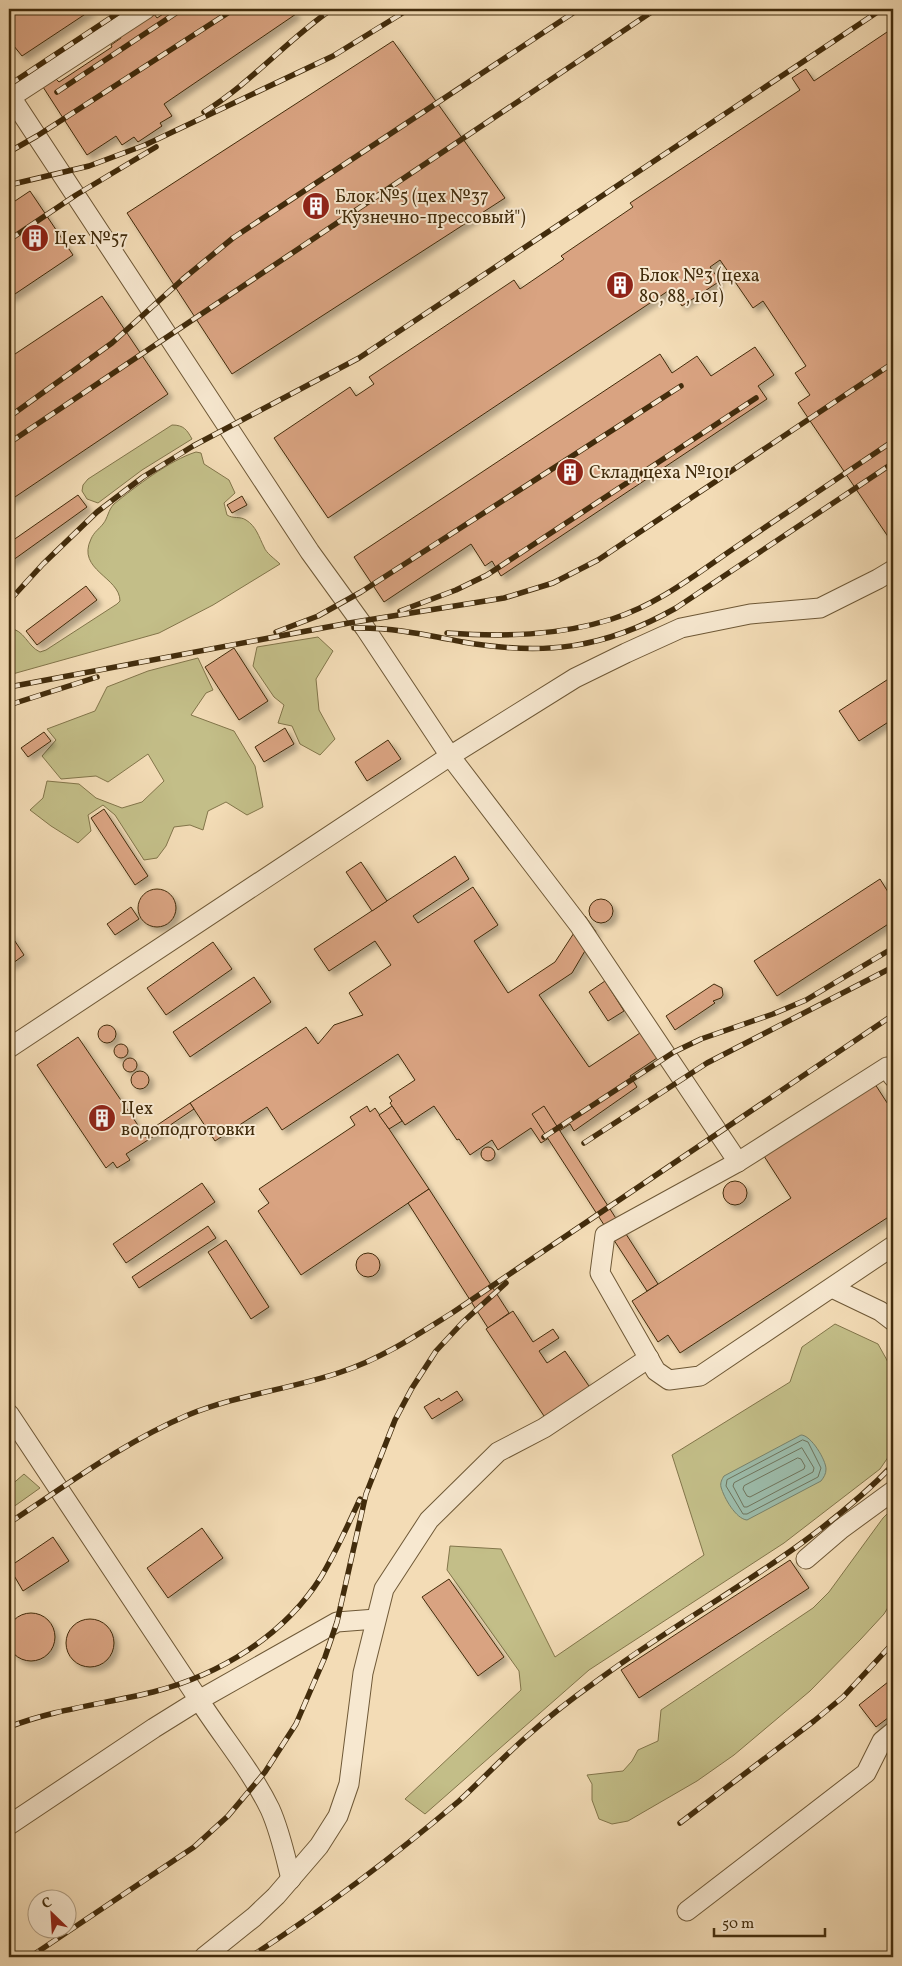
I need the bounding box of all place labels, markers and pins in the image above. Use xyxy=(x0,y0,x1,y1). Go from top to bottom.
place label: Блок №5 (цех №37 "Кузнечно-прессовый") xyxy=(335,185,526,231)
building icon: Блок №5 (цех №37 "Кузнечно-прессовый") xyxy=(301,191,331,221)
building icon: Цех №57 xyxy=(20,223,50,253)
place label: Цех №57 xyxy=(54,227,128,252)
place label: Блок №3 (цеха 80, 88, 101) xyxy=(639,264,760,310)
building icon: Блок №3 (цеха 80, 88, 101) xyxy=(605,270,635,300)
building icon: Склад цеха №101 xyxy=(555,457,585,487)
place label: Склад цеха №101 xyxy=(589,461,730,486)
place label: Цех водоподготовки xyxy=(121,1097,255,1143)
building icon: Цех водоподготовки xyxy=(87,1103,117,1133)

